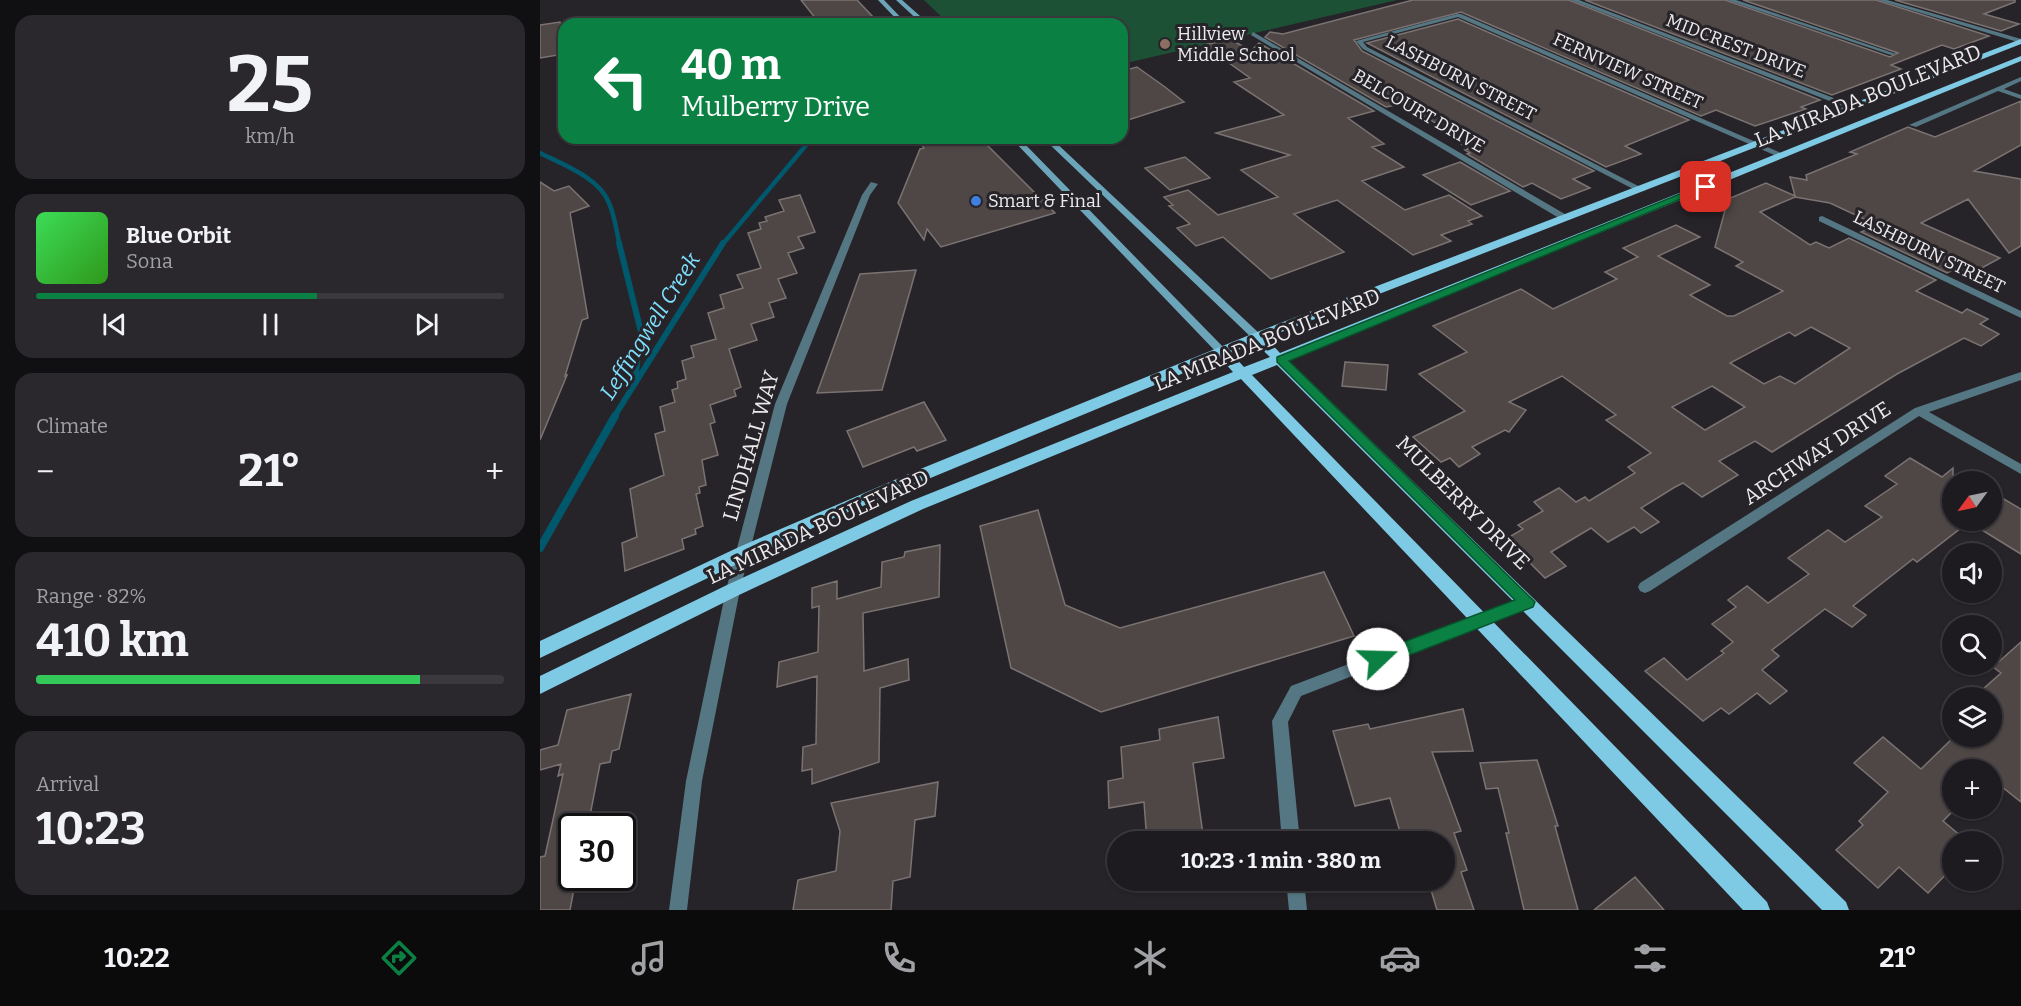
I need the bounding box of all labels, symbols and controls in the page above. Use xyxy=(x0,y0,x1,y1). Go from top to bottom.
street label: MIDCREST DRIVE xyxy=(1663,9,1809,83)
place label: Hillview Middle School xyxy=(1177,23,1295,66)
street label: FERNVIEW STREET xyxy=(1550,28,1707,114)
street label: LASHBURN STREET xyxy=(1382,31,1540,126)
marker: Hillview Middle School xyxy=(1158,37,1172,51)
text: 25 xyxy=(227,38,313,132)
street label: LA MIRADA BOULEVARD xyxy=(1751,39,1985,153)
text: 40 m xyxy=(681,40,781,90)
icon: left xyxy=(582,42,660,120)
street label: BELCOURT DRIVE xyxy=(1349,64,1489,158)
text: Mulberry Drive xyxy=(681,91,870,123)
text: km/h xyxy=(245,124,295,148)
pin xyxy=(1680,161,1731,212)
icon: arrive xyxy=(1689,170,1722,203)
place label: Smart & Final xyxy=(988,190,1101,212)
marker: Smart & Final xyxy=(969,194,983,208)
street label: LASHBURN STREET xyxy=(1850,206,2009,298)
text: Blue Orbit xyxy=(126,222,231,249)
water label: Leffingwell Creek xyxy=(594,247,707,404)
text: Sona xyxy=(126,249,173,273)
street label: LA MIRADA BOULEVARD xyxy=(1150,283,1384,397)
icon: previous xyxy=(98,308,131,341)
icon: pause xyxy=(254,308,287,341)
icon: next xyxy=(410,308,443,341)
street label: LINDHALL WAY xyxy=(717,368,785,524)
street label: ARCHWAY DRIVE xyxy=(1738,396,1896,510)
text: Climate xyxy=(36,414,108,438)
street label: MULBERRY DRIVE xyxy=(1391,431,1535,575)
text: 21° xyxy=(238,444,301,498)
text: − xyxy=(36,452,54,492)
text: + xyxy=(485,452,504,492)
street label: LA MIRADA BOULEVARD xyxy=(703,464,933,590)
north arrow xyxy=(1942,471,2002,531)
map controls xyxy=(1942,471,2002,891)
button: sound xyxy=(1942,543,2002,603)
text: Range · 82% xyxy=(36,584,146,608)
text: 410 km xyxy=(36,614,189,668)
button: search xyxy=(1942,615,2002,675)
position arrow xyxy=(1346,627,1410,691)
button: layers xyxy=(1942,687,2002,747)
button: + xyxy=(1942,759,2002,819)
text: Arrival xyxy=(36,772,99,796)
text: 10:23 xyxy=(36,802,146,856)
speed limit sign: 30 xyxy=(558,813,636,891)
button: − xyxy=(1942,831,2002,891)
text: 10:23 · 1 min · 380 m xyxy=(1181,847,1381,874)
icon: directions xyxy=(378,937,420,979)
icon: music xyxy=(628,937,670,979)
icon: phone xyxy=(878,937,920,979)
icon: climate xyxy=(1129,937,1171,979)
icon: car xyxy=(1379,937,1421,979)
icon: filters xyxy=(1629,937,1671,979)
text: 10:22 xyxy=(104,942,170,974)
text: 21° xyxy=(1879,942,1917,974)

